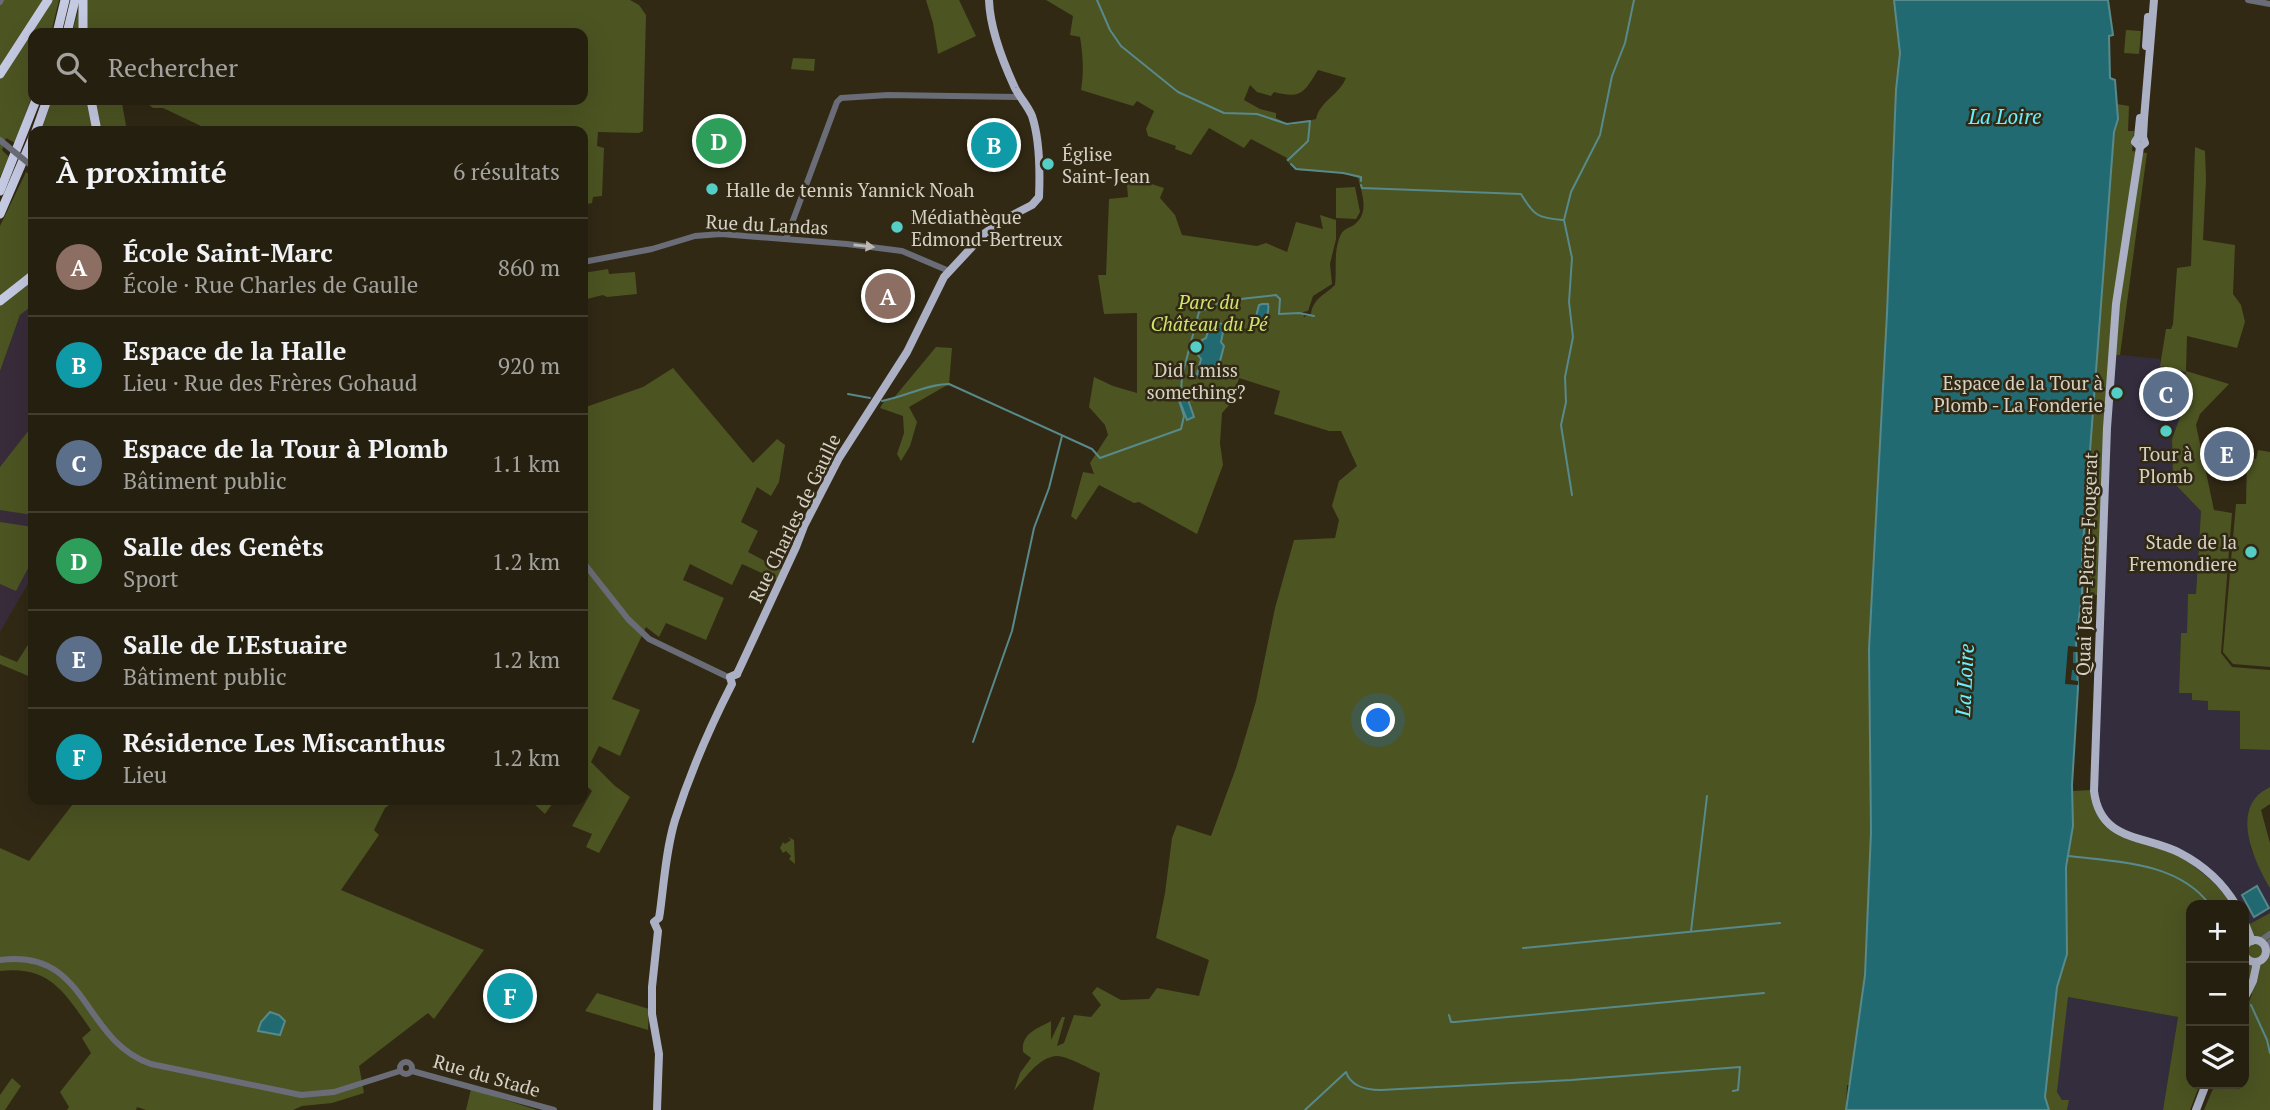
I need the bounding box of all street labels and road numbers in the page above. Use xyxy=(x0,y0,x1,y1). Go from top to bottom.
street label: Rue du Landas xyxy=(705,208,829,240)
street label: Rue Charles de Gaulle xyxy=(742,429,846,607)
street label: Quai Jean-Pierre-Fougerat xyxy=(2070,452,2102,676)
street label: Rue du Stade xyxy=(431,1048,543,1102)

